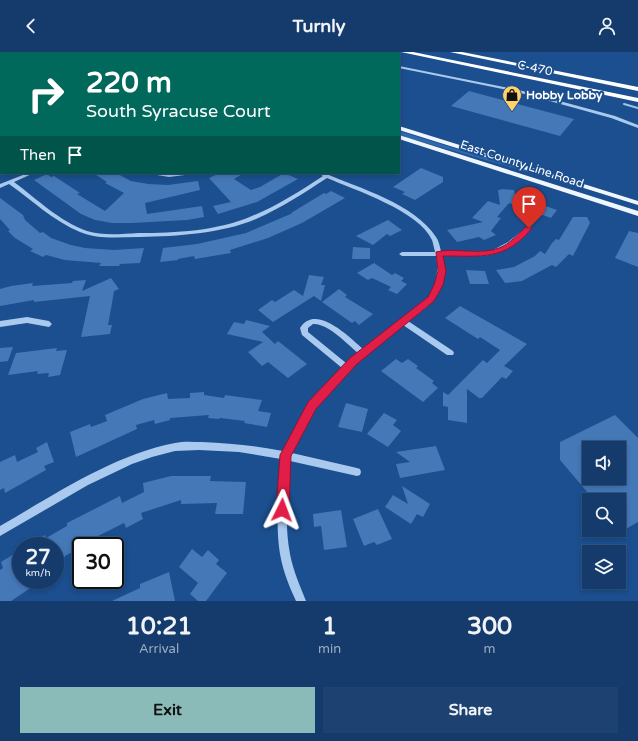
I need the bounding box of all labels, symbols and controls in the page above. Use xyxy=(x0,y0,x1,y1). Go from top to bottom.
icon: back xyxy=(20,15,42,37)
text: Turnly xyxy=(293,15,345,37)
icon: person xyxy=(596,15,618,37)
street label: C-470 xyxy=(516,57,554,79)
text: 220 m xyxy=(86,66,172,100)
icon: right xyxy=(20,68,72,120)
shop icon: Hobby Lobby xyxy=(501,84,523,112)
place label: Hobby Lobby xyxy=(526,88,603,103)
text: South Syracuse Court xyxy=(86,100,271,122)
street label: East County Line Road xyxy=(458,137,586,191)
icon: arrive xyxy=(64,144,86,166)
text: Then xyxy=(20,146,56,164)
pin xyxy=(512,187,546,228)
icon: arrive xyxy=(518,193,540,215)
map controls xyxy=(582,441,626,589)
button: sound xyxy=(582,441,626,485)
position arrow xyxy=(261,489,303,531)
button: search xyxy=(582,493,626,537)
speed limit sign: 30 xyxy=(72,537,124,589)
button: layers xyxy=(582,545,626,589)
text: 27 xyxy=(25,546,51,570)
text: km/h xyxy=(25,567,51,579)
text: 10:21 xyxy=(126,612,192,641)
text: 1 xyxy=(322,612,337,641)
text: 300 xyxy=(467,612,512,641)
text: Arrival xyxy=(139,641,179,657)
text: min xyxy=(318,641,341,657)
text: m xyxy=(484,641,496,657)
button: Exit xyxy=(20,687,315,733)
button: Share xyxy=(323,687,618,733)

